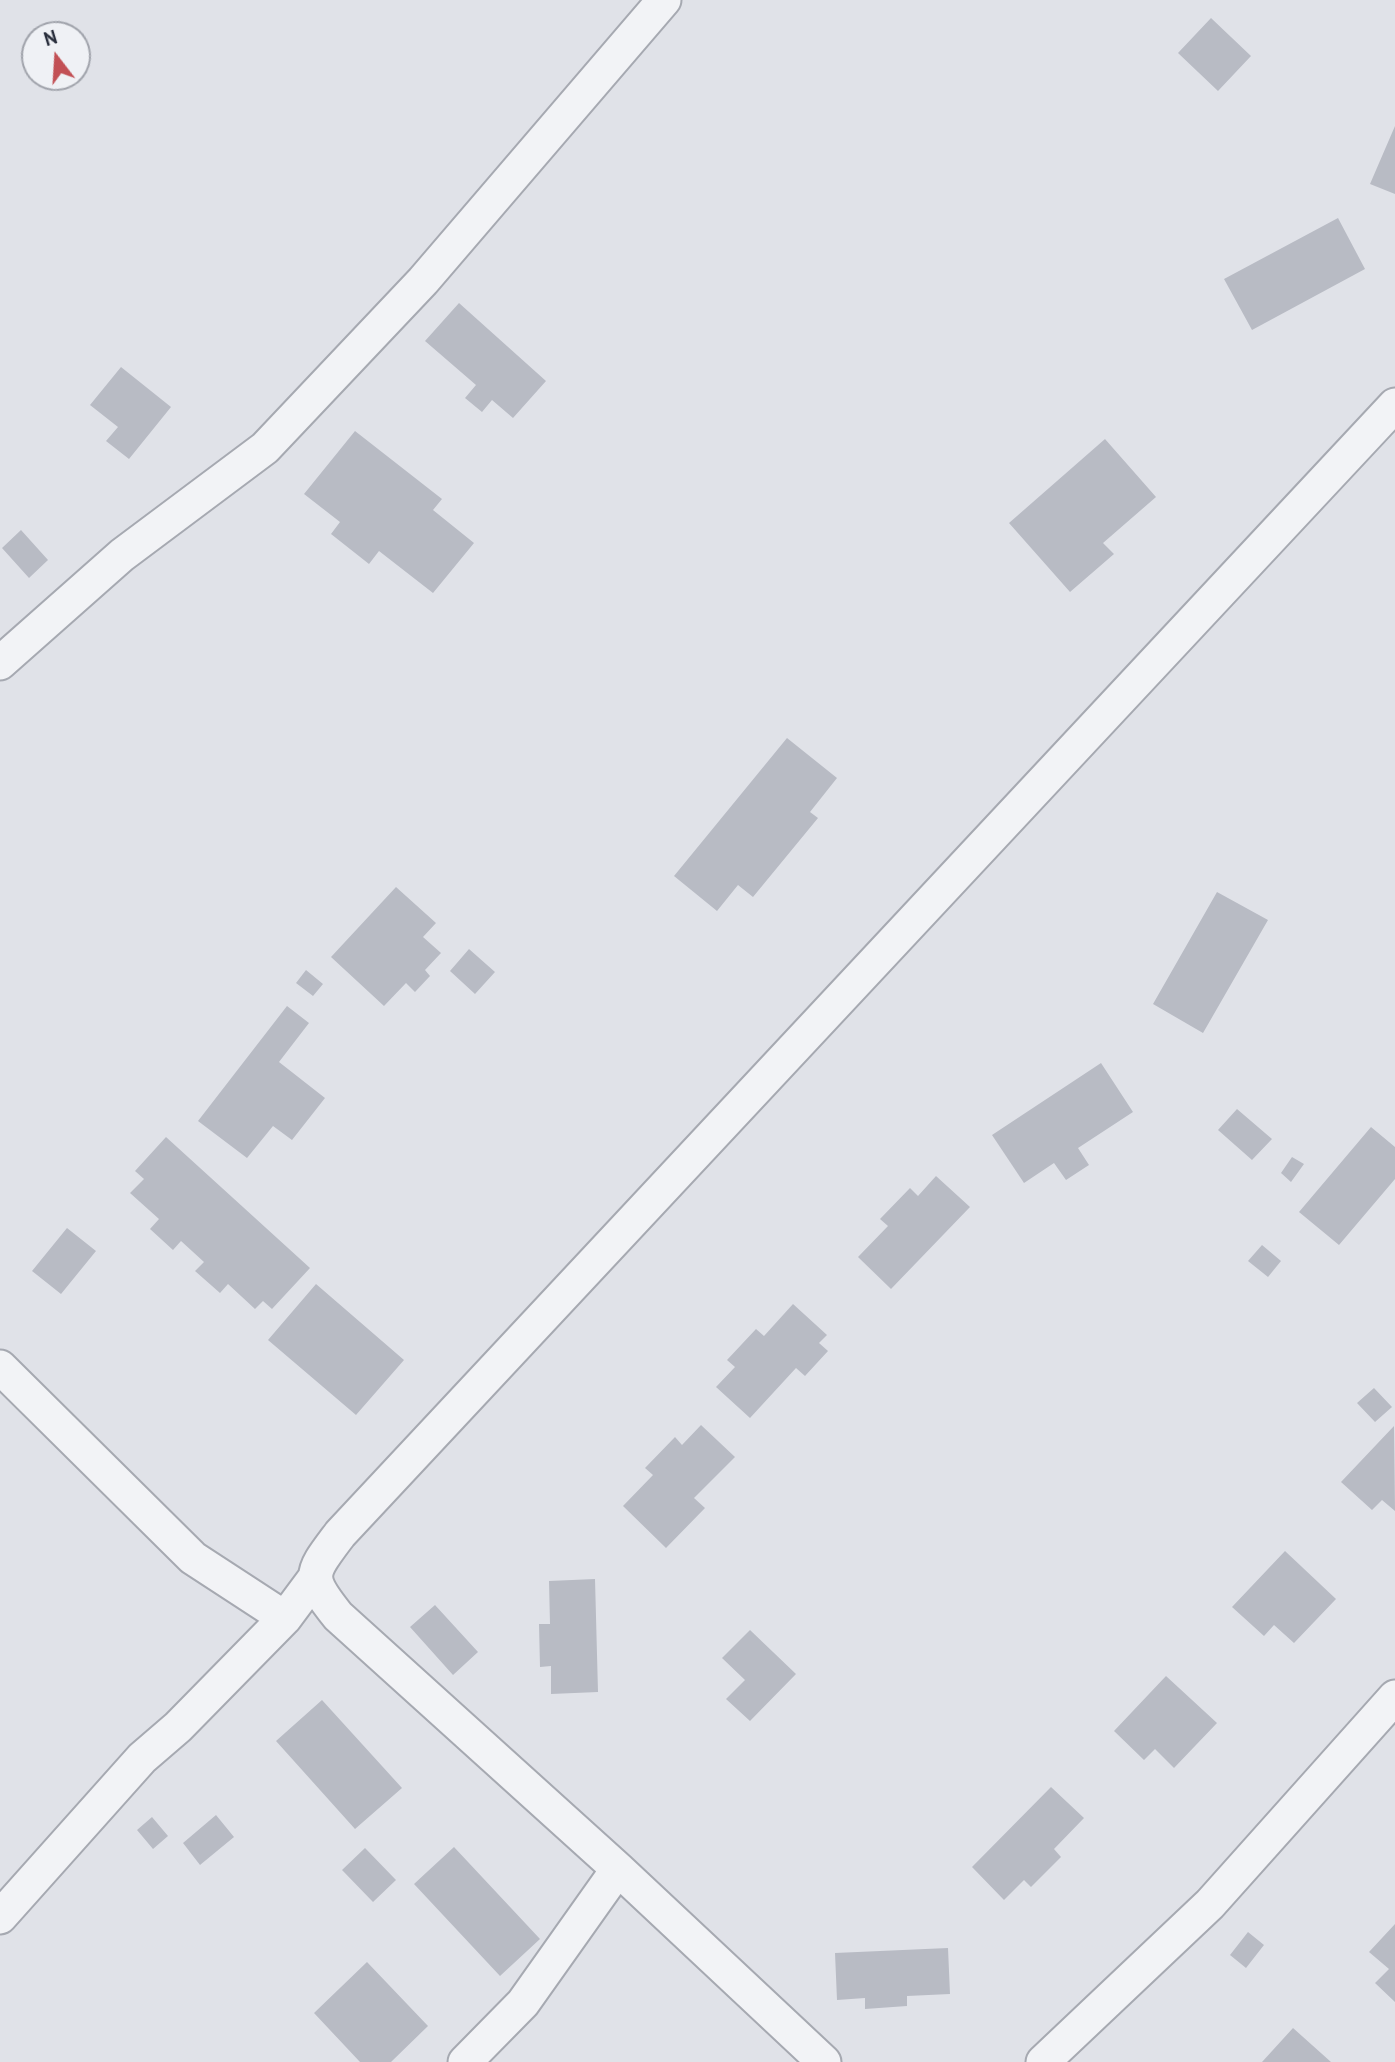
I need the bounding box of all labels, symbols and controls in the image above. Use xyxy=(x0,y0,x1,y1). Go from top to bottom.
north arrow xyxy=(21,21,91,91)
text: N xyxy=(41,25,60,51)

